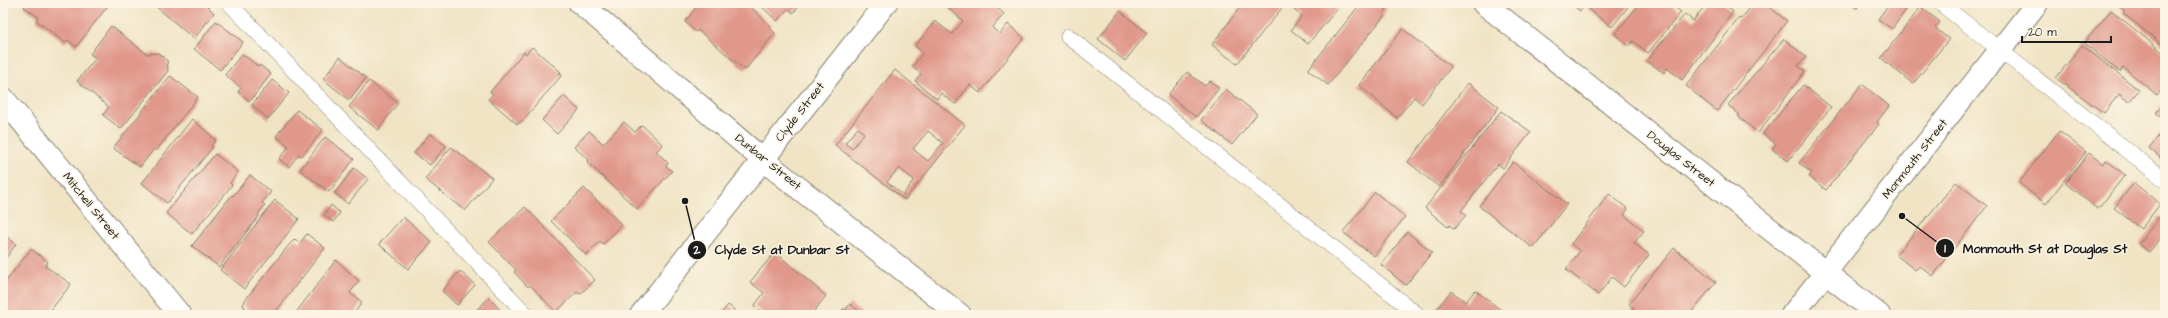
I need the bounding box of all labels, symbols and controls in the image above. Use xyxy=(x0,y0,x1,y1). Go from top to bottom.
scale bar xyxy=(2022,18,2111,44)
text: 20 m xyxy=(2028,24,2057,41)
street label: Clyde Street xyxy=(771,79,830,146)
street label: Monmouth Street xyxy=(1878,115,1952,203)
street label: Douglas Street xyxy=(1643,127,1719,192)
street label: Dunbar Street xyxy=(731,130,805,194)
street label: Mitchell Street xyxy=(59,169,124,243)
callout: Monmouth St at Douglas St xyxy=(1935,236,2136,261)
callout: Clyde St at Dunbar St xyxy=(687,237,857,262)
text: 1 xyxy=(1944,240,1946,257)
text: Monmouth St at Douglas St xyxy=(1963,240,2128,260)
text: Clyde St at Dunbar St xyxy=(715,241,850,260)
text: 2 xyxy=(693,242,701,259)

